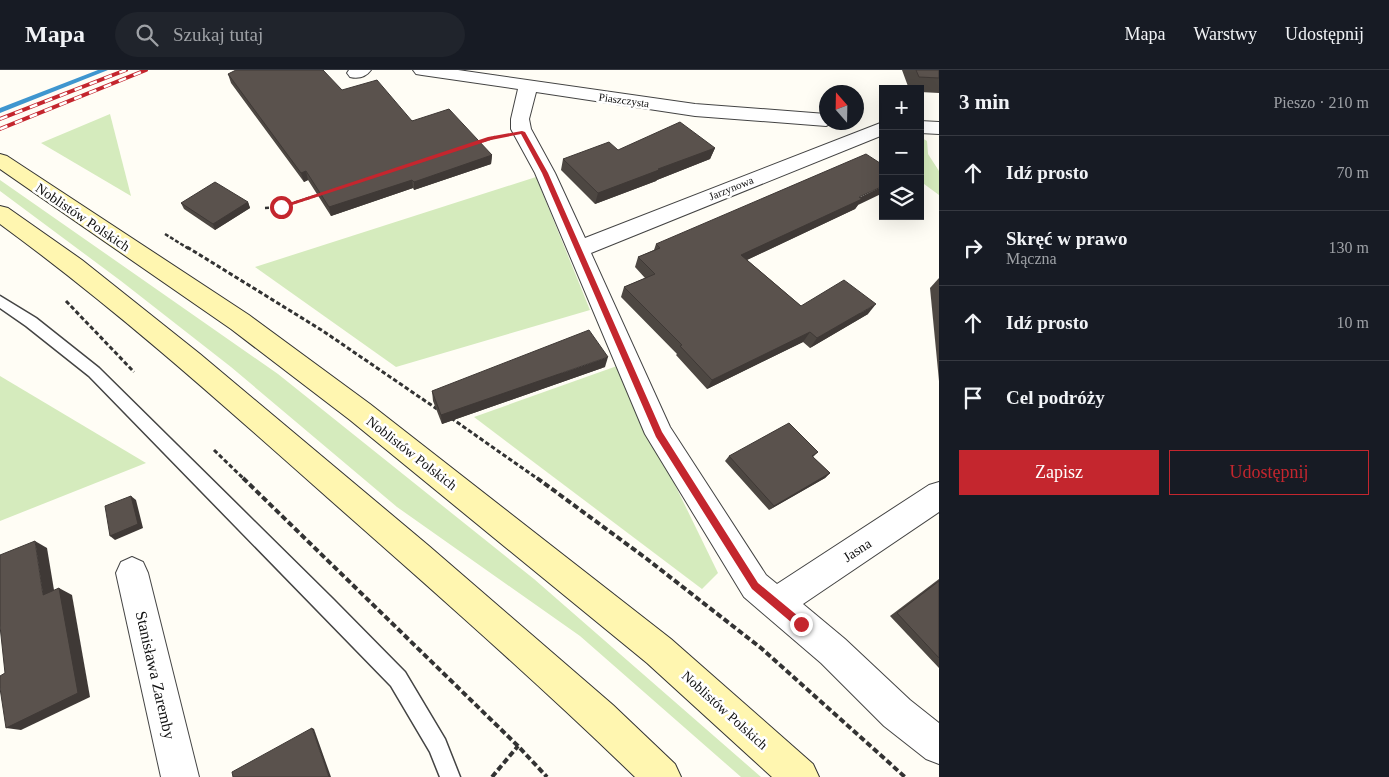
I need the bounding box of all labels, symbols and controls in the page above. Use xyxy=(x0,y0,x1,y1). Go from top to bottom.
search box xyxy=(115,12,465,57)
text: Mapa xyxy=(25,21,85,47)
icon: search xyxy=(133,21,161,49)
text: Szukaj tutaj xyxy=(173,24,263,45)
text: Mapa xyxy=(1124,24,1165,44)
text: Warstwy xyxy=(1193,24,1257,44)
text: Udostępnij xyxy=(1285,24,1364,44)
north arrow xyxy=(819,85,864,130)
map controls xyxy=(879,85,924,220)
button: + xyxy=(879,85,924,130)
text: 3 min xyxy=(959,90,1010,114)
street label: Piaszczysta xyxy=(598,91,650,109)
text: Pieszo · 210 m xyxy=(1273,94,1369,111)
button: − xyxy=(879,130,924,175)
icon: ahead xyxy=(959,159,987,187)
text: Idź prosto xyxy=(1006,162,1089,183)
text: 70 m xyxy=(1337,164,1369,181)
street label: Jarzynowa xyxy=(707,174,755,202)
button: layers xyxy=(879,175,924,220)
street label: Noblistów Polskich xyxy=(33,180,133,254)
route start xyxy=(270,196,293,219)
text: Skręć w prawo xyxy=(1006,228,1127,249)
icon: right xyxy=(959,234,987,262)
text: 130 m xyxy=(1329,239,1369,256)
text: Mączna xyxy=(1006,250,1057,267)
icon: ahead xyxy=(959,309,987,337)
text: Idź prosto xyxy=(1006,312,1089,333)
text: 10 m xyxy=(1337,314,1369,331)
icon: arrive xyxy=(959,384,987,412)
text: Cel podróży xyxy=(1006,387,1105,408)
street label: Noblistów Polskich xyxy=(364,414,460,493)
button: Zapisz xyxy=(959,450,1159,495)
button: Udostępnij xyxy=(1169,450,1369,495)
street label: Jasna xyxy=(840,535,875,565)
street label: Stanisława Zaremby xyxy=(132,609,179,741)
route end xyxy=(790,613,813,636)
street label: Noblistów Polskich xyxy=(679,668,771,753)

